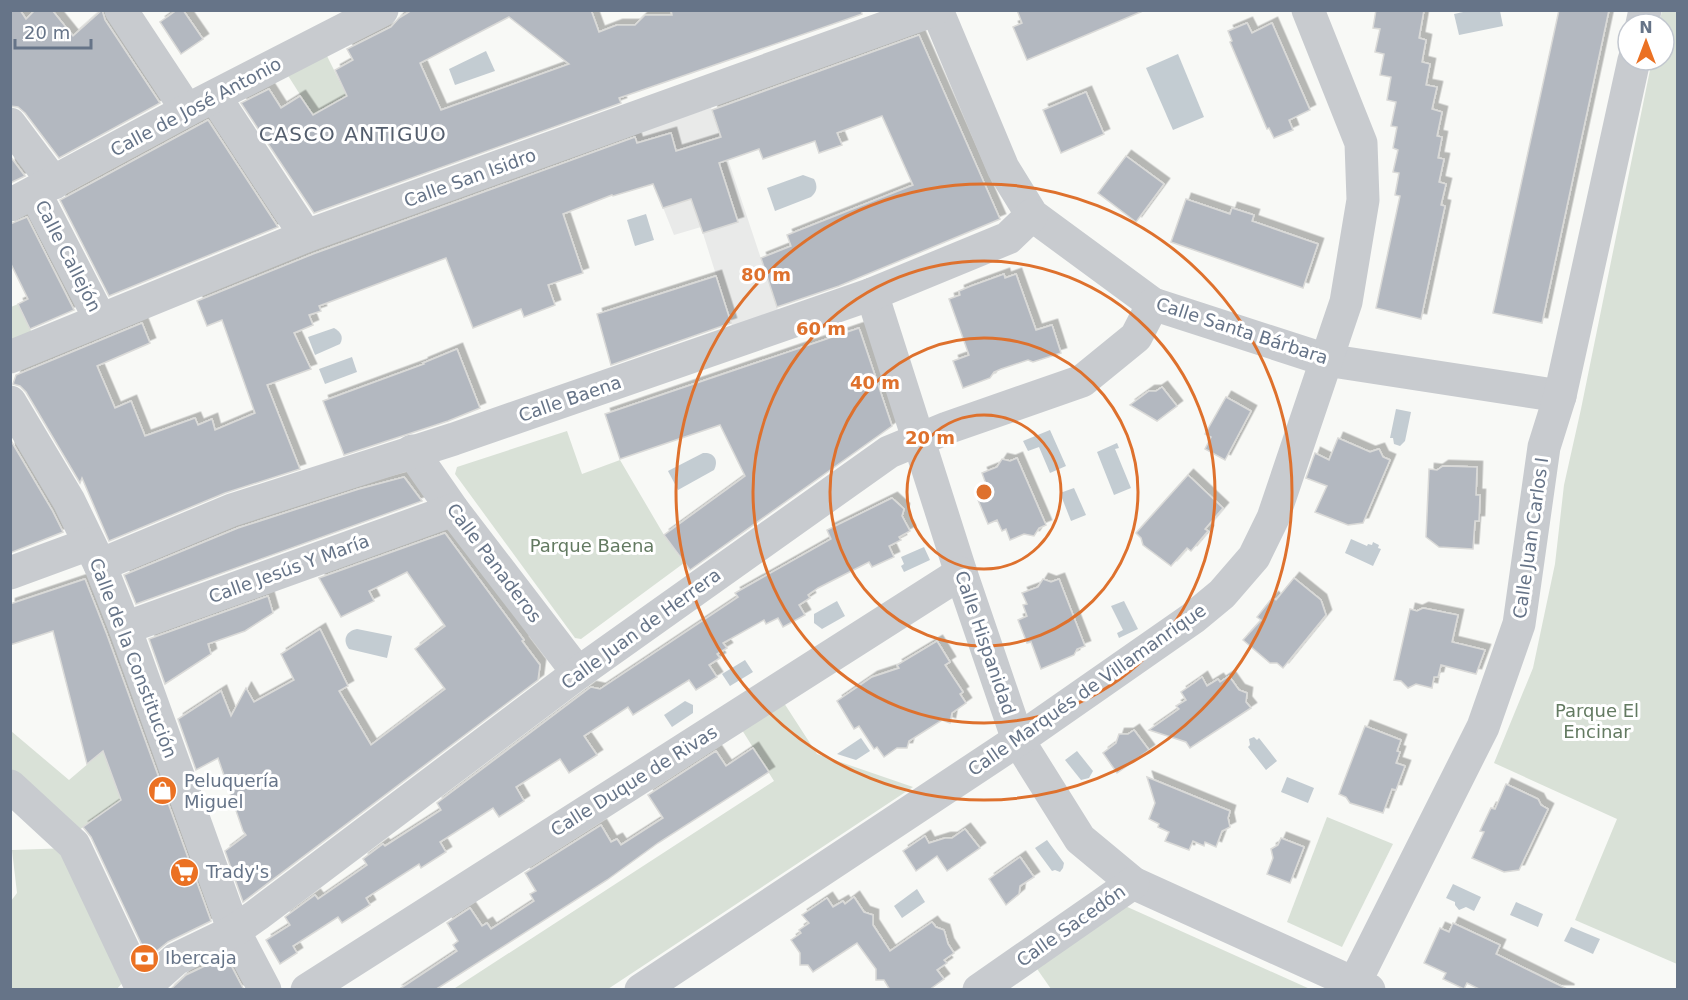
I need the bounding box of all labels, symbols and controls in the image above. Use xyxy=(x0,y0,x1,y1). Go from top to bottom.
scale bar xyxy=(15,12,92,50)
north arrow xyxy=(1616,12,1676,72)
text: N xyxy=(1639,18,1653,37)
text: 20 m xyxy=(24,22,70,43)
street label: Calle de José Antonio xyxy=(107,53,285,161)
district label: CASCO ANTIGUO xyxy=(259,122,447,146)
street label: Calle San Isidro xyxy=(401,144,539,211)
street label: Calle Callejón xyxy=(31,196,106,315)
text: 80 m xyxy=(741,264,791,285)
street label: Calle Santa Bárbara xyxy=(1153,293,1331,368)
text: 60 m xyxy=(796,318,846,339)
street label: Calle Baena xyxy=(516,371,624,426)
text: 40 m xyxy=(850,372,900,393)
text: 20 m xyxy=(905,427,955,448)
street label: Calle Juan Carlos I xyxy=(1509,456,1552,620)
centre of rings xyxy=(974,482,994,502)
street label: Calle Panaderos xyxy=(443,499,546,626)
street label: Calle Jesús Y María xyxy=(206,530,372,607)
park label: Parque Baena xyxy=(530,535,654,556)
street label: Calle de la Constitución xyxy=(86,555,181,761)
street label: Calle Juan de Herrera xyxy=(557,564,724,693)
street label: Calle Hispanidad xyxy=(951,568,1020,718)
street label: Calle Marqués de Villamanrique xyxy=(964,599,1210,780)
park label: Parque El Encinar xyxy=(1555,700,1639,742)
street label: Calle Duque de Rivas xyxy=(547,721,721,840)
place label: Peluquería Miguel xyxy=(184,770,279,812)
shop icon: Peluquería Miguel xyxy=(147,775,179,807)
supermarket icon: Trady's xyxy=(169,856,201,888)
place label: Trady's xyxy=(205,861,269,882)
street label: Calle Sacedón xyxy=(1012,880,1129,971)
bank icon: Ibercaja xyxy=(128,942,160,974)
place label: Ibercaja xyxy=(165,947,237,968)

